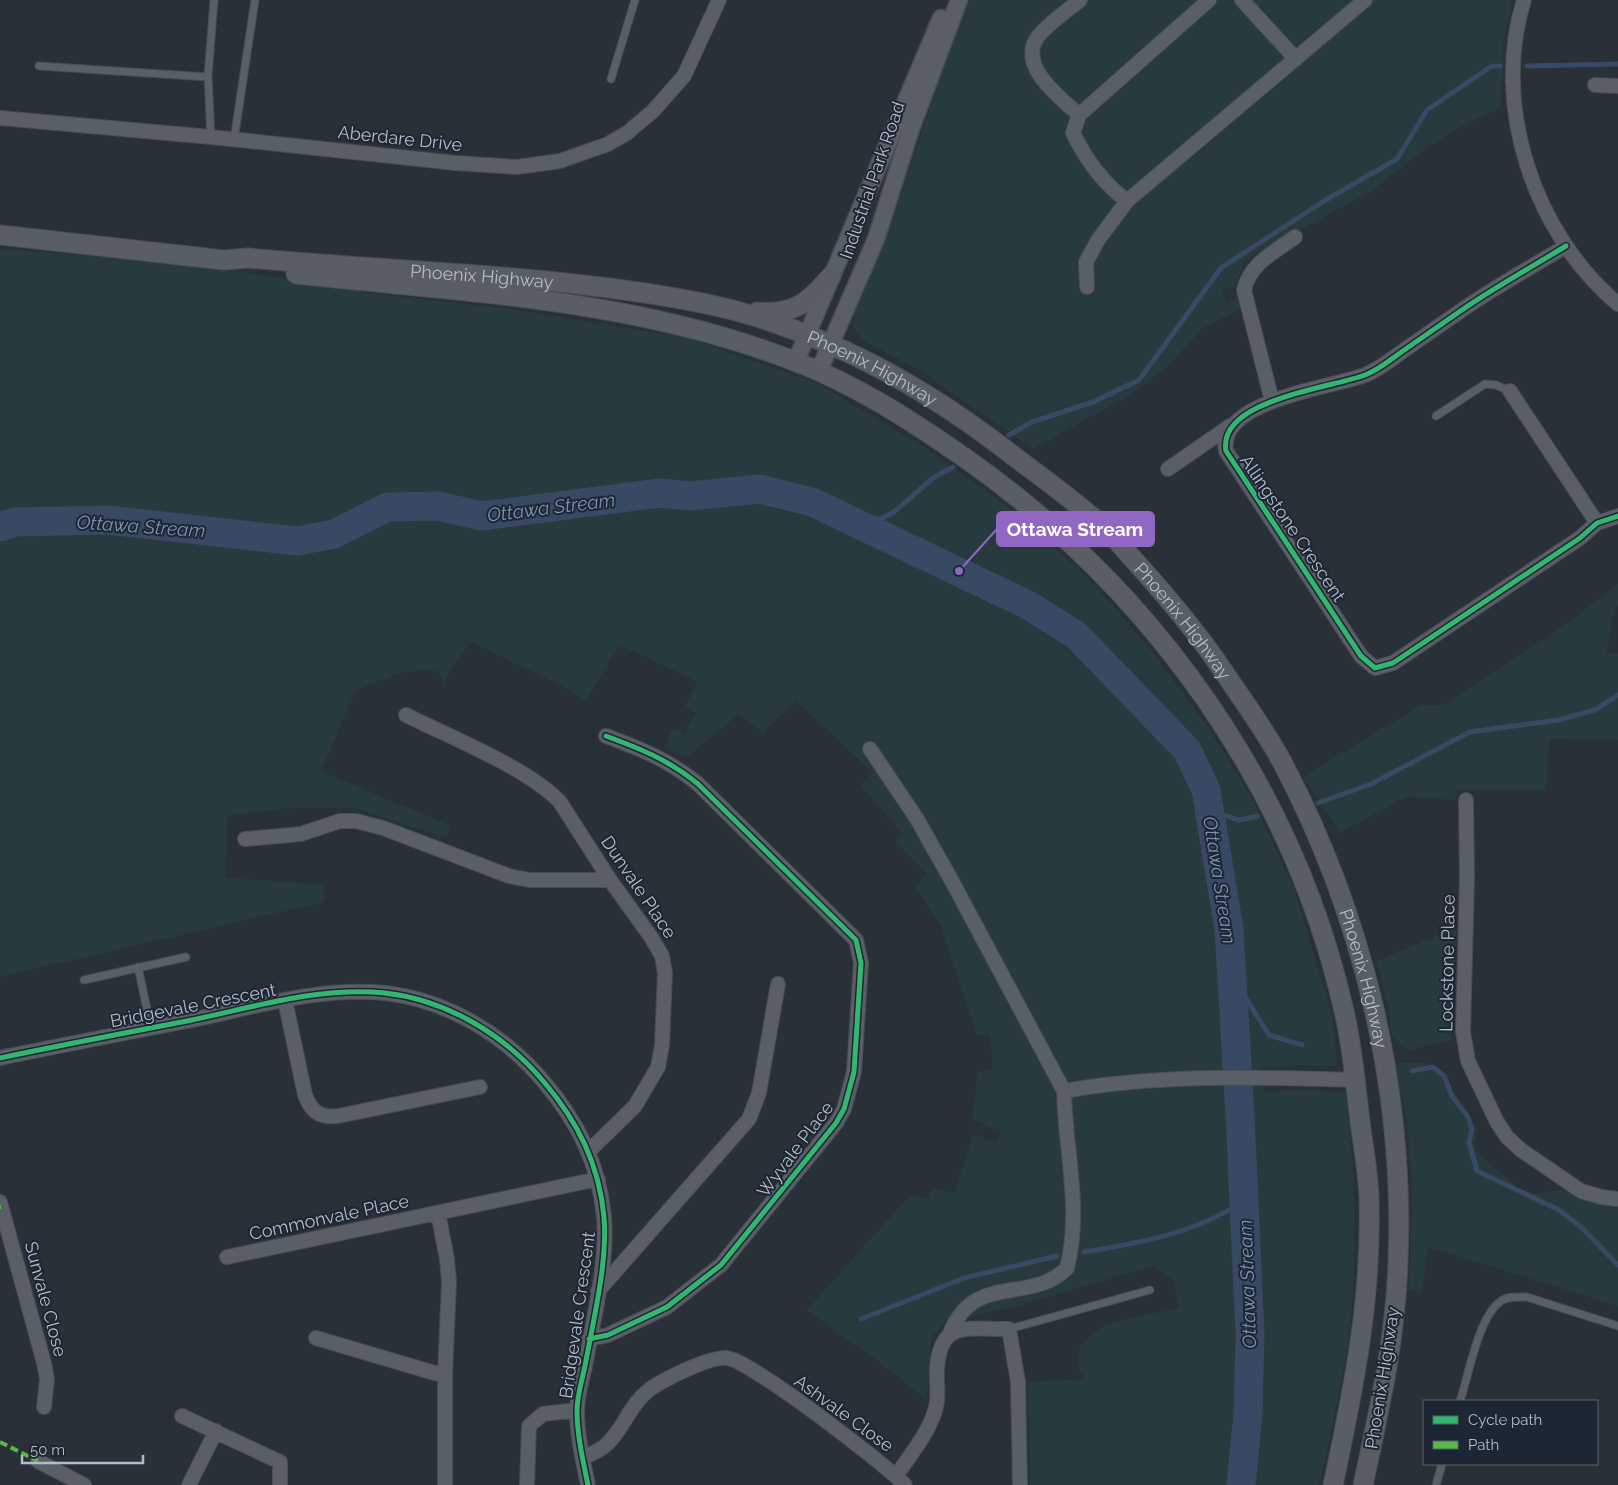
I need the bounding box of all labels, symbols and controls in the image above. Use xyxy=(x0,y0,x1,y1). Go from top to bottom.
street label: Industrial Park Road xyxy=(835,99,909,261)
street label: Aberdare Drive xyxy=(337,121,464,155)
street label: Phoenix Highway xyxy=(410,260,555,292)
street label: Phoenix Highway xyxy=(804,326,942,410)
street label: Allingstone Crescent xyxy=(1236,450,1350,606)
water label: Ottawa Stream xyxy=(486,488,616,526)
water label: Ottawa Stream xyxy=(76,511,206,541)
callout: Ottawa Stream xyxy=(997,512,1154,546)
text: Ottawa Stream xyxy=(1007,518,1143,540)
street label: Phoenix Highway xyxy=(1131,558,1236,683)
water label: Ottawa Stream xyxy=(1199,815,1241,945)
street label: Dunvale Place xyxy=(597,832,681,943)
street label: Lockstone Place xyxy=(1435,894,1459,1032)
street label: Phoenix Highway xyxy=(1336,906,1392,1050)
street label: Bridgevale Crescent xyxy=(108,979,278,1031)
street label: Wyvale Place xyxy=(752,1097,838,1201)
street label: Commonvale Place xyxy=(247,1190,411,1244)
water label: Ottawa Stream xyxy=(1234,1219,1260,1349)
street label: Bridgevale Crescent xyxy=(555,1230,599,1400)
street label: Sunvale Close xyxy=(21,1239,72,1359)
street label: Phoenix Highway xyxy=(1360,1305,1404,1450)
street label: Ashvale Close xyxy=(790,1370,898,1456)
legend xyxy=(1423,1400,1598,1465)
text: Cycle path xyxy=(1468,1411,1542,1429)
scale bar xyxy=(22,1432,144,1464)
text: Path xyxy=(1468,1436,1499,1454)
text: 50 m xyxy=(30,1441,65,1459)

